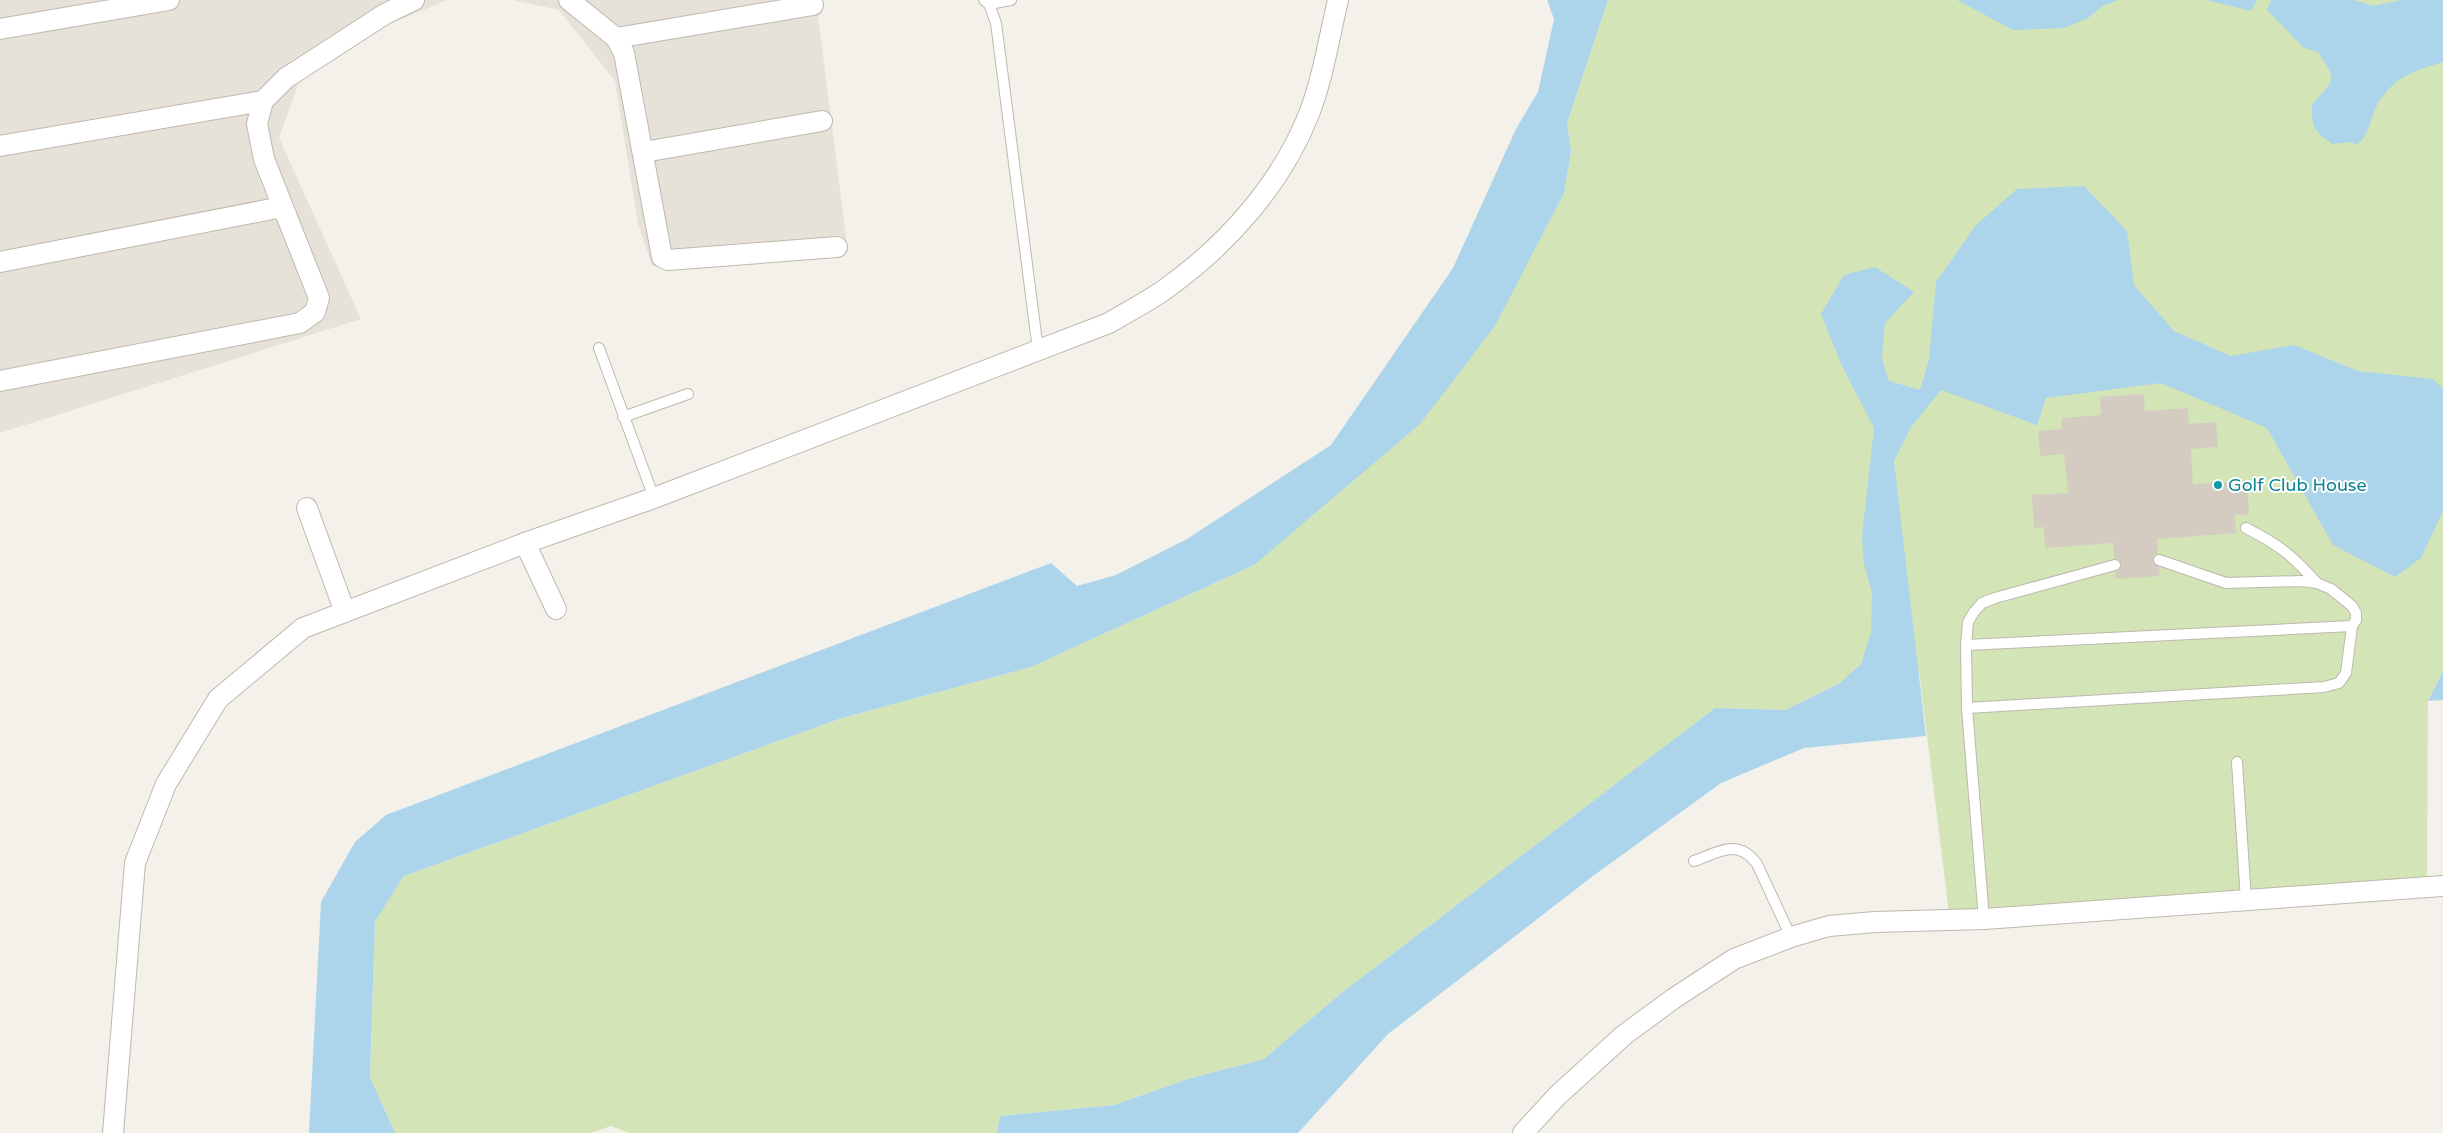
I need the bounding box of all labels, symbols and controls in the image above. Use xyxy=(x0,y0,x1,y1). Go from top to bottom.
place label: Golf Club House xyxy=(2228,474,2367,496)
marker: Golf Club House xyxy=(2212,479,2224,491)

